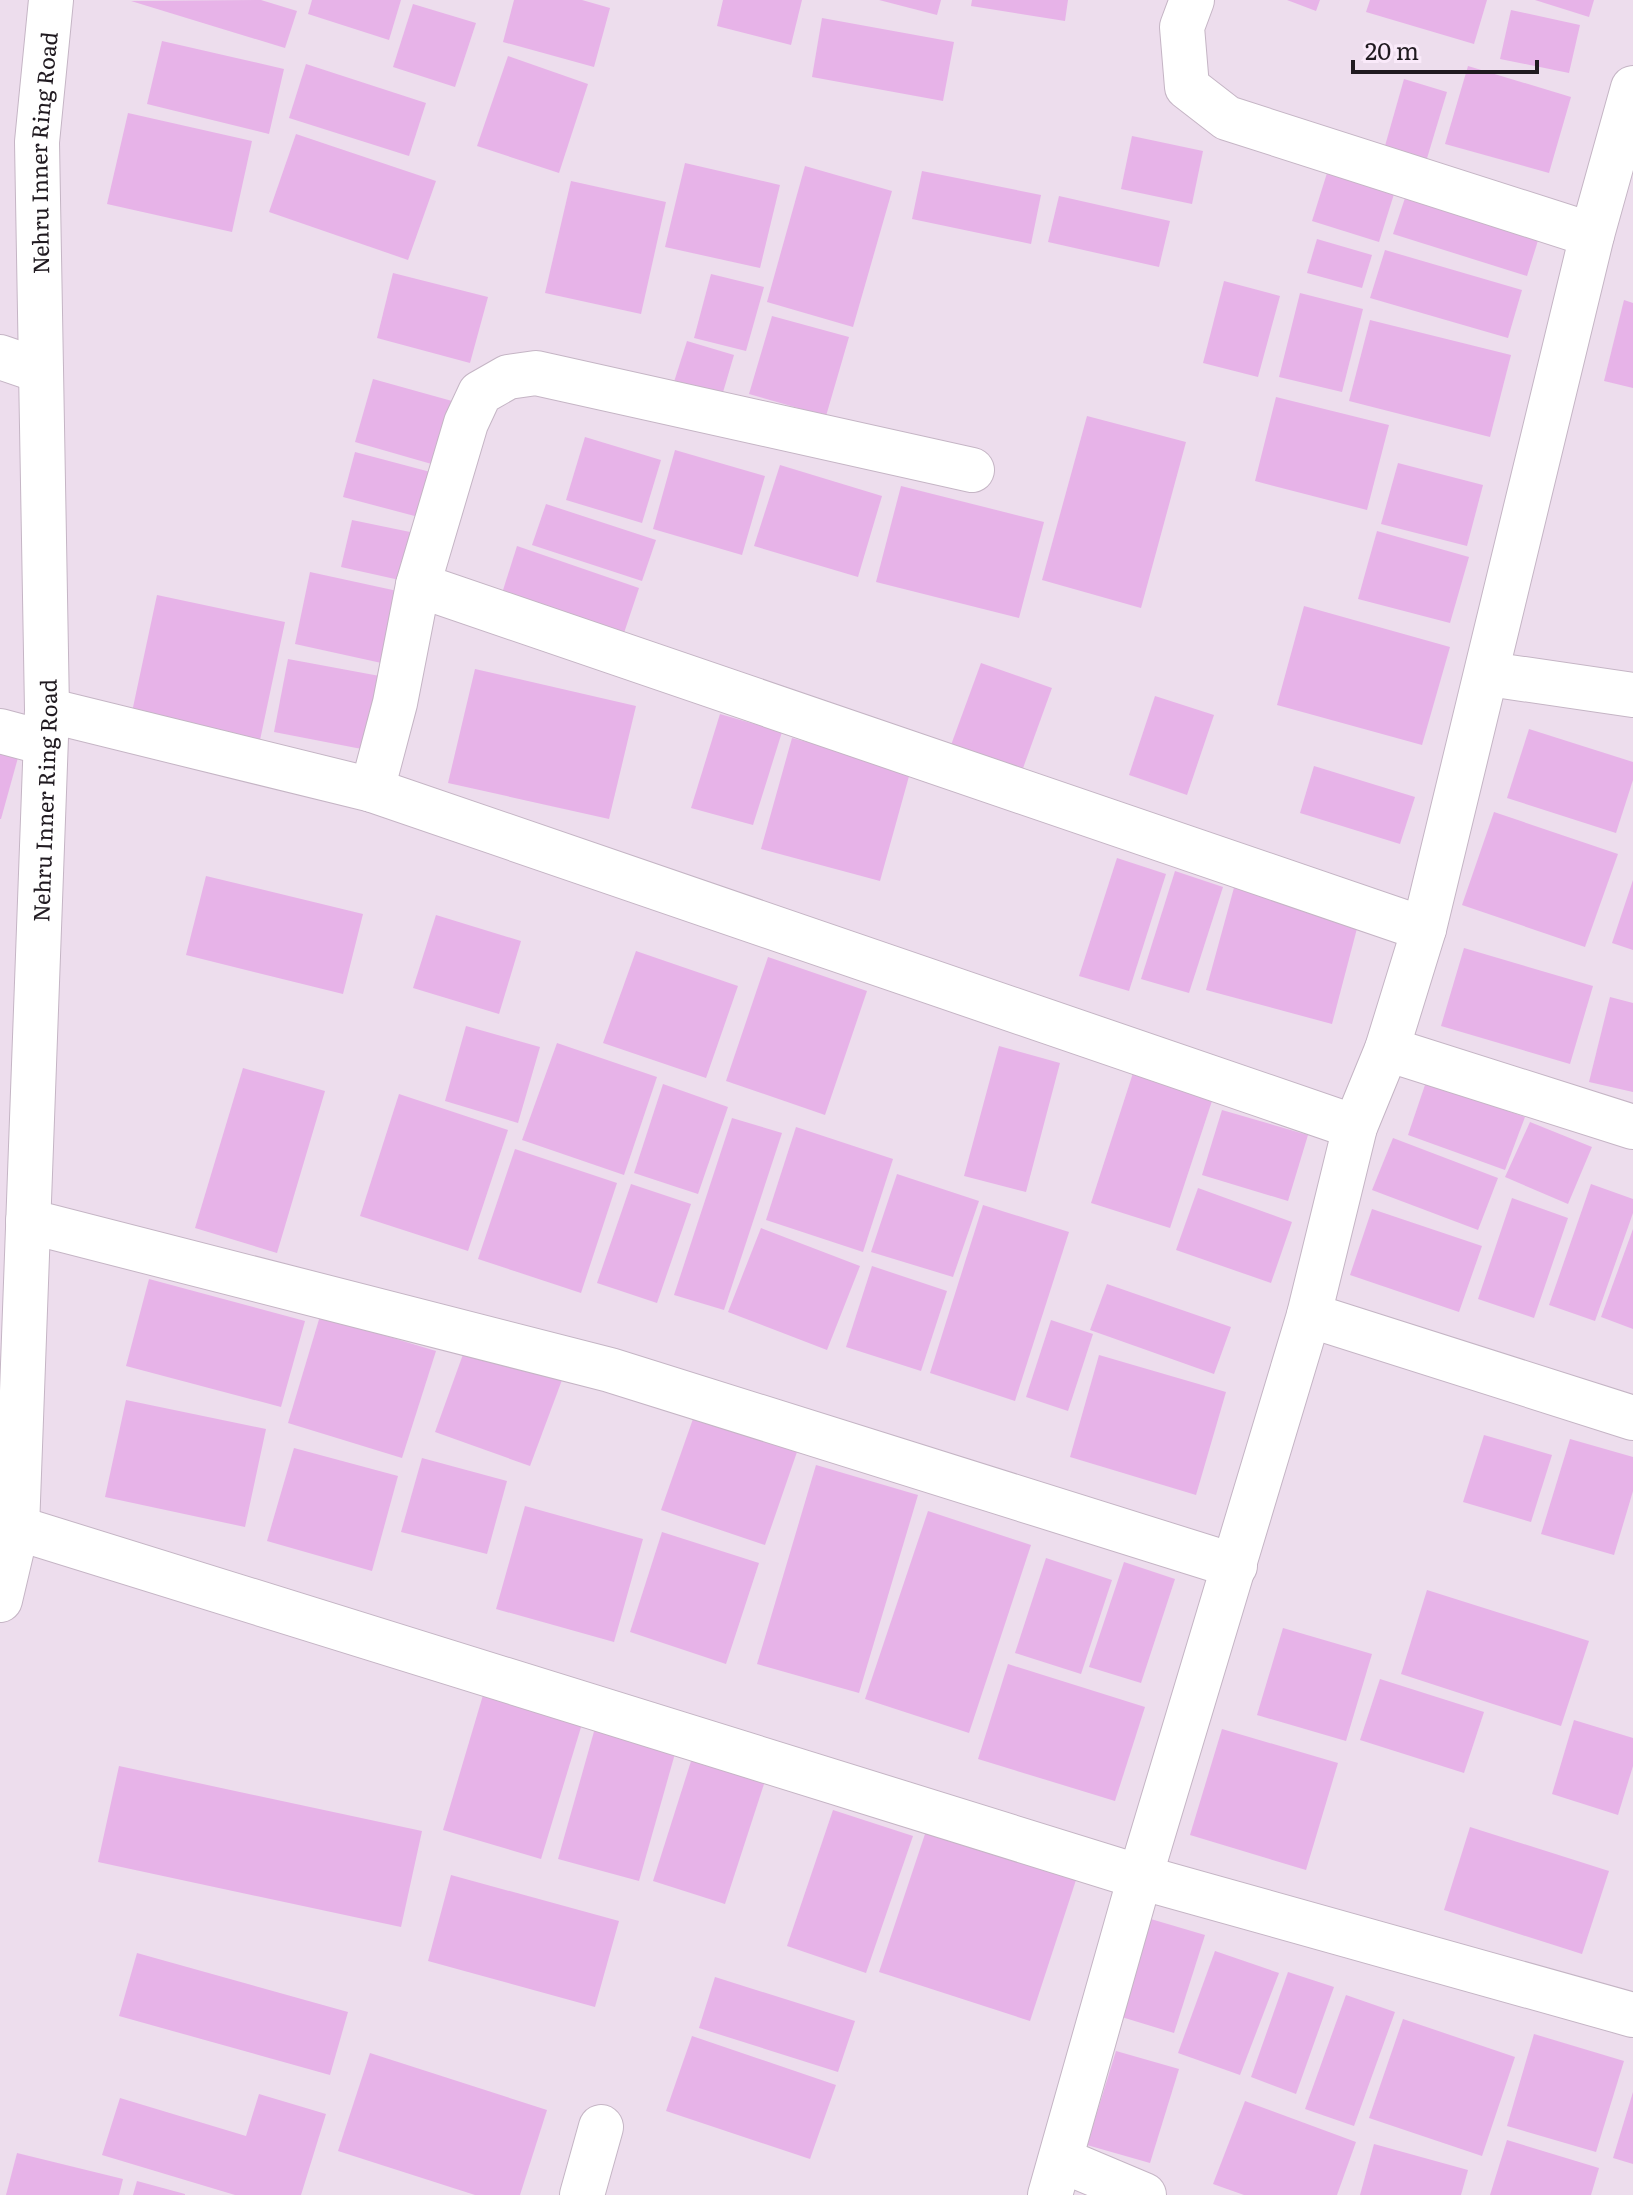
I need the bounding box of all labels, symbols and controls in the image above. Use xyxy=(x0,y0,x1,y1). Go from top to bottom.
scale bar xyxy=(1353,24,1537,74)
street label: Nehru Inner Ring Road xyxy=(20,30,64,275)
text: 20 m xyxy=(1365,32,1419,67)
street label: Nehru Inner Ring Road xyxy=(23,679,64,923)

